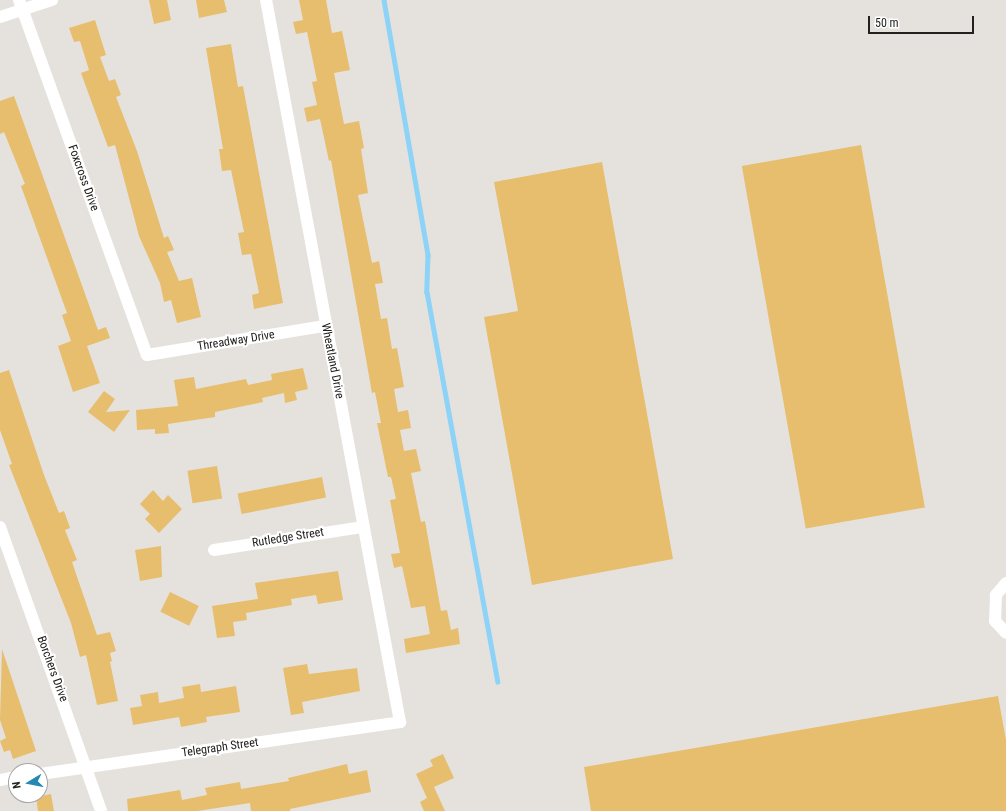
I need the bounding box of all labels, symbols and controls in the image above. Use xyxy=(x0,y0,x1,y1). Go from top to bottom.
scale bar xyxy=(870,8,976,34)
text: 50 m xyxy=(875,16,899,30)
street label: Foxcross Drive xyxy=(64,143,102,213)
street label: Wheatland Drive xyxy=(318,322,346,400)
street label: Threadway Drive xyxy=(196,328,276,354)
street label: Rutledge Street xyxy=(251,525,325,551)
street label: Borchers Drive xyxy=(33,634,71,704)
street label: Telegraph Street xyxy=(181,735,259,761)
north arrow xyxy=(8,763,48,803)
text: N xyxy=(10,781,24,789)

